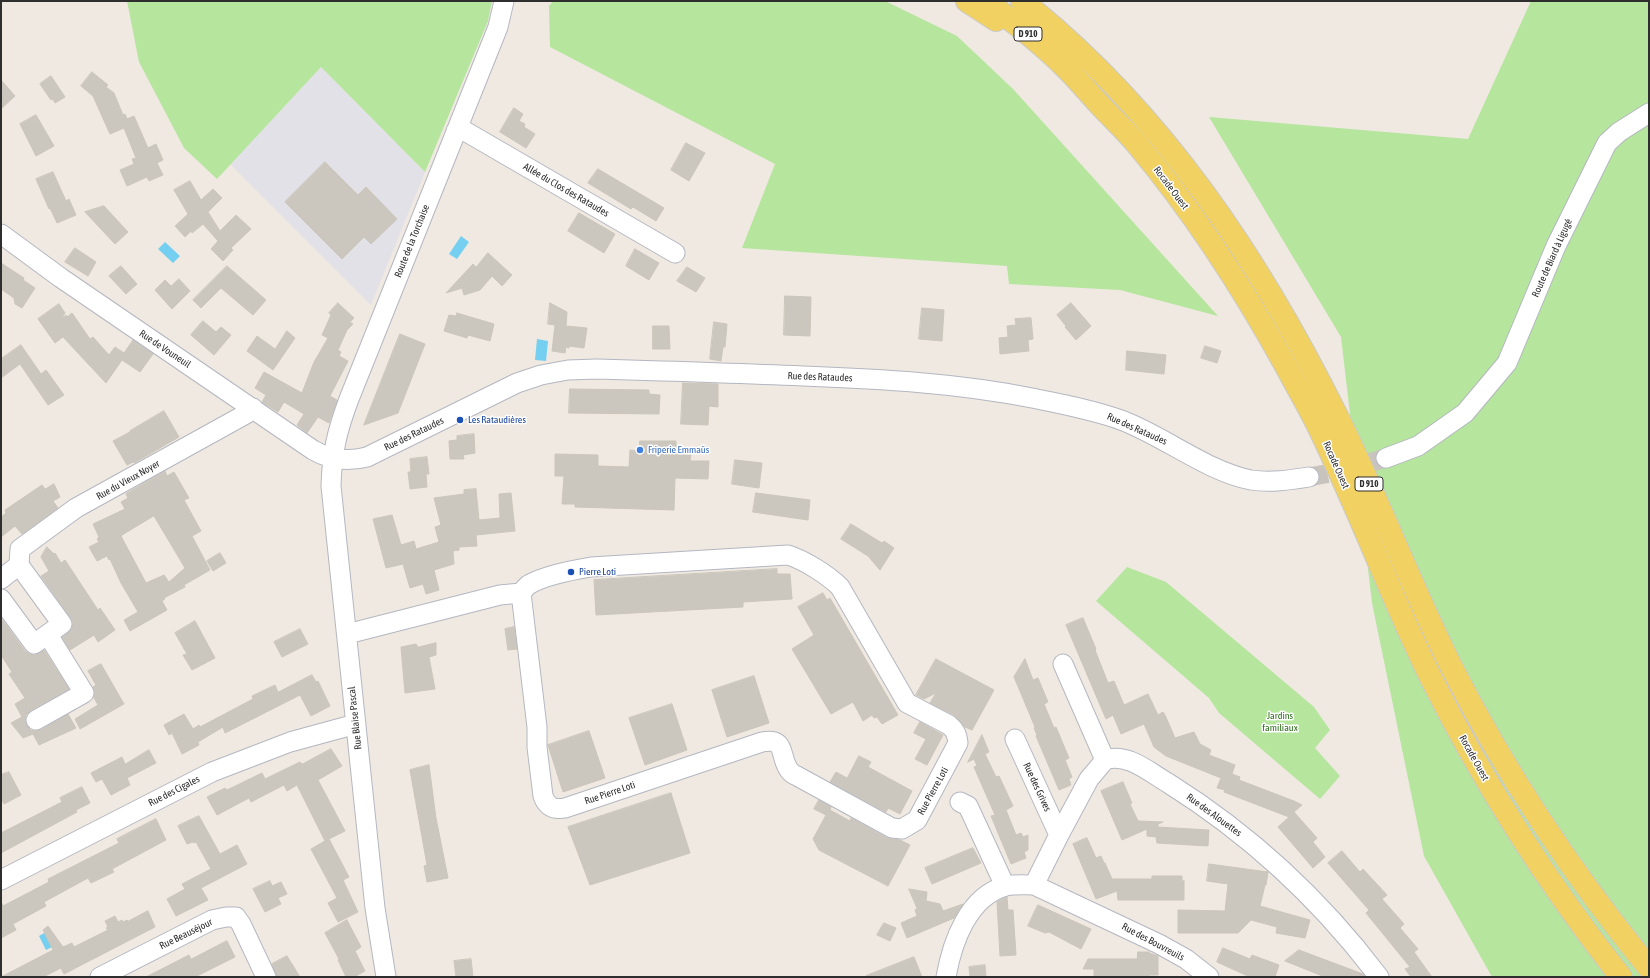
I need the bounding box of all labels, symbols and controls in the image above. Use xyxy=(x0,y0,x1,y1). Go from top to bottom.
road number: D 910 xyxy=(1014,27,1042,41)
street label: Allée du Clos des Rataudes xyxy=(521,161,611,219)
street label: Rocade Ouest xyxy=(1151,164,1191,212)
street label: Route de la Torchaise xyxy=(392,203,432,279)
street label: Route de Biard à Ligugé xyxy=(1529,217,1575,299)
street label: Rue de Vouneuil xyxy=(137,327,193,371)
street label: Rue des Rataudes xyxy=(787,370,853,384)
street label: Rue des Rataudes xyxy=(1105,410,1169,448)
street label: Rue des Rataudes xyxy=(382,414,446,454)
place label: Les Rataudières xyxy=(468,414,526,426)
marker: Les Rataudières xyxy=(455,415,465,425)
street label: Rocade Ouest xyxy=(1320,440,1352,490)
place label: Friperie Emmaüs xyxy=(648,444,709,456)
marker: Friperie Emmaüs xyxy=(635,445,645,455)
street label: Rue du Vieux Noyer xyxy=(94,458,162,502)
road number: D 910 xyxy=(1355,477,1383,491)
place label: Pierre Loti xyxy=(579,566,616,578)
marker: Pierre Loti xyxy=(566,567,576,577)
street label: Rue Blaise Pascal xyxy=(346,686,364,750)
park label: Jardins familiaux xyxy=(1262,710,1298,734)
street label: Rocade Ouest xyxy=(1457,733,1491,783)
street label: Rue des Grives xyxy=(1020,761,1054,813)
street label: Rue Pierre Loti xyxy=(915,765,951,817)
street label: Rue des Cigales xyxy=(146,773,202,809)
street label: Rue Pierre Loti xyxy=(583,779,637,807)
street label: Rue des Alouettes xyxy=(1184,791,1244,839)
street label: Rue Beauséjour xyxy=(158,916,214,952)
street label: Rue des Bouvreuils xyxy=(1120,920,1186,964)

